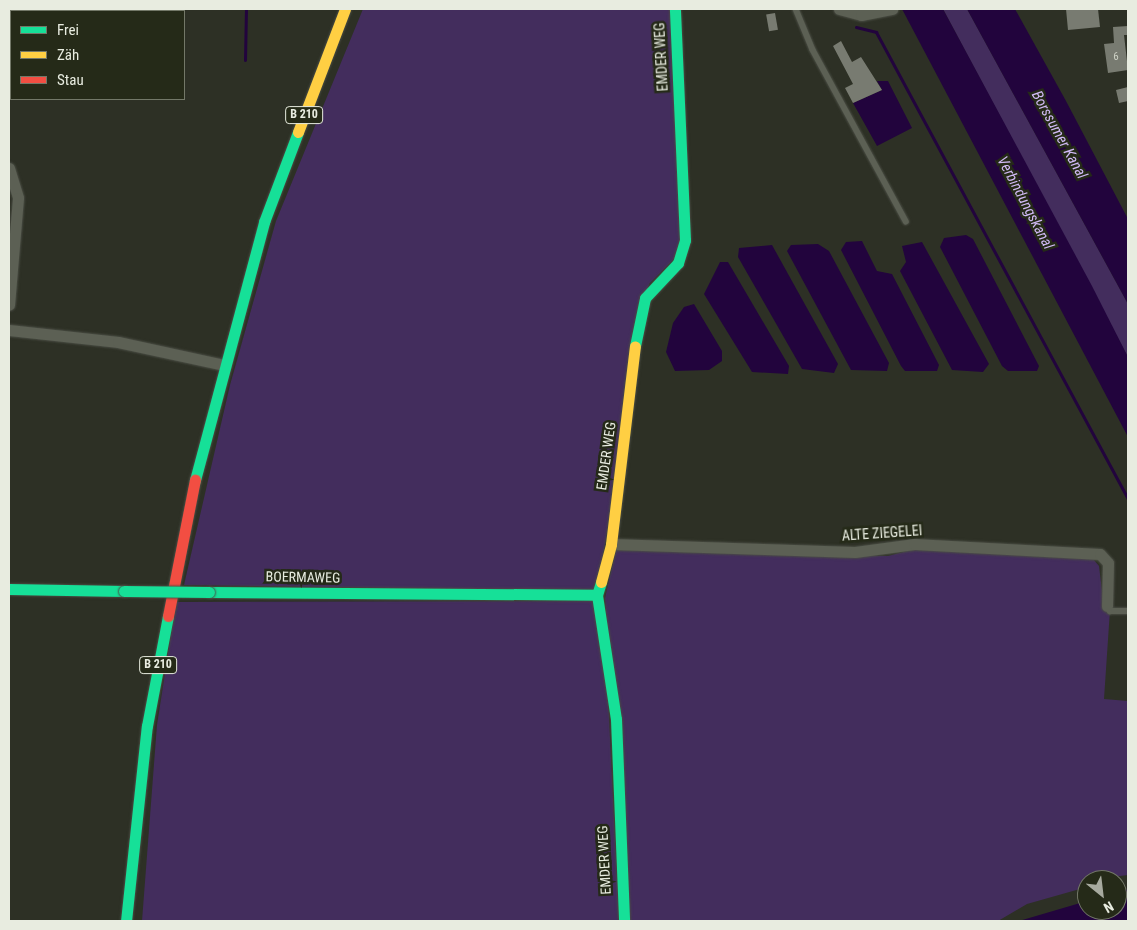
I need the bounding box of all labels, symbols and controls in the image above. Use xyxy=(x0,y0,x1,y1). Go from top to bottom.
legend xyxy=(10,10,185,100)
text: Frei xyxy=(57,21,79,39)
street label: EMDER WEG xyxy=(651,22,671,92)
text: Zäh xyxy=(57,46,79,64)
house number: 6 xyxy=(1113,50,1119,64)
text: Stau xyxy=(57,71,84,89)
water label: Borssumer Kanal xyxy=(1027,88,1091,182)
road number: B 210 xyxy=(284,106,324,124)
water label: Verbindungskanal xyxy=(993,153,1057,253)
street label: EMDER WEG xyxy=(593,421,619,491)
street label: ALTE ZIEGELEI xyxy=(841,522,923,544)
street label: BOERMAWEG xyxy=(266,568,340,586)
road number: B 210 xyxy=(138,656,178,674)
street label: EMDER WEG xyxy=(594,825,614,895)
north arrow xyxy=(1077,870,1127,920)
text: N xyxy=(1101,898,1116,916)

